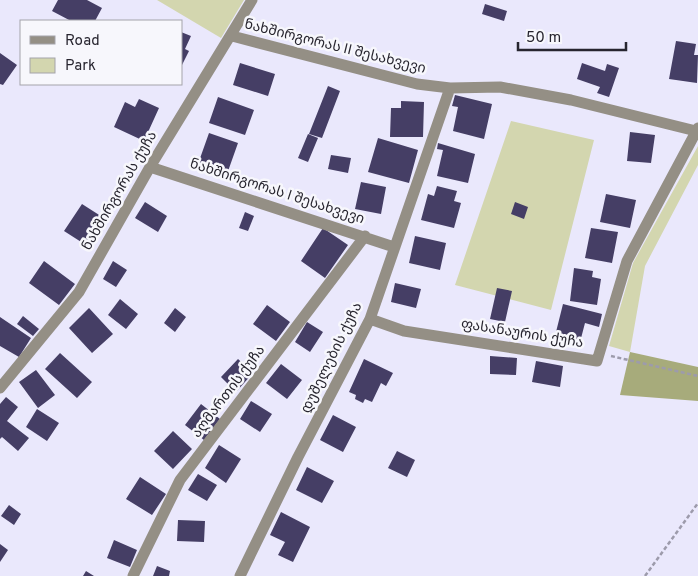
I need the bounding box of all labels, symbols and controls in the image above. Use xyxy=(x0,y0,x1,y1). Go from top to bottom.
street label: ნახშირგორას II შესახვევი xyxy=(242,16,428,78)
legend xyxy=(20,20,182,85)
scale bar xyxy=(518,20,626,52)
text: 50 m xyxy=(526,29,561,48)
text: Road xyxy=(65,32,100,51)
text: Park xyxy=(65,57,96,76)
street label: ნახშირგორას ქუჩა xyxy=(79,128,161,254)
street label: ნახშირგორას I შესახვევი xyxy=(188,156,366,228)
street label: დუშელების ქუჩა xyxy=(298,300,366,416)
street label: ფასანაურის ქუჩა xyxy=(460,316,584,352)
street label: აღმართის ქუჩა xyxy=(189,342,269,442)

